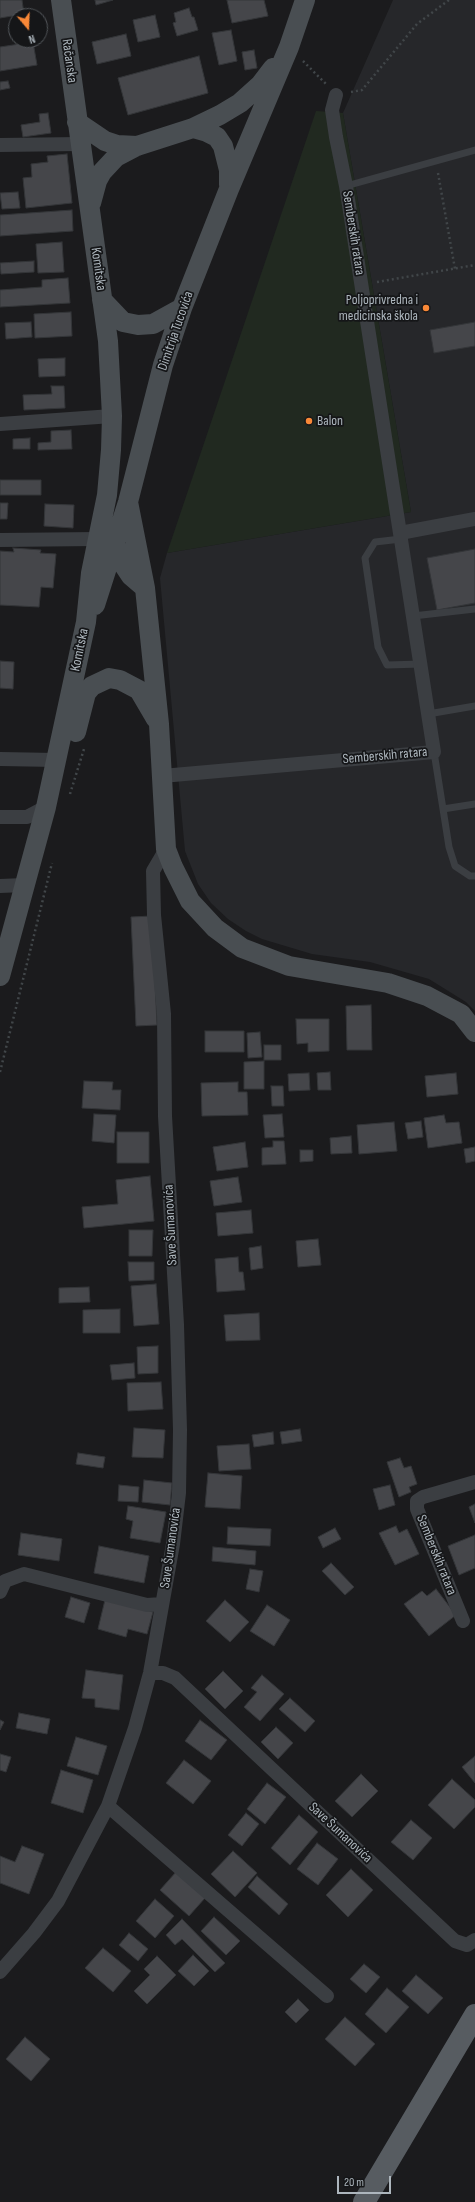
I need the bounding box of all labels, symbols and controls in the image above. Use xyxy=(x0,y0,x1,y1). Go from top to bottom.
north arrow xyxy=(8,8,48,48)
text: N xyxy=(27,32,37,46)
street label: Račanska xyxy=(58,38,80,84)
street label: Semberskih ratara xyxy=(338,190,368,276)
street label: Komitska xyxy=(87,246,109,292)
street label: Dimitrija Tucovića xyxy=(155,289,197,373)
place label: Poljoprivredna i medicinska škola xyxy=(339,292,418,324)
marker: Poljoprivredna i medicinska škola xyxy=(421,303,431,313)
place label: Balon xyxy=(317,413,343,429)
marker: Balon xyxy=(304,416,314,426)
street label: Komitska xyxy=(67,627,93,673)
street label: Semberskih ratara xyxy=(342,744,428,768)
street label: Save Šumanovića xyxy=(160,1184,182,1266)
street label: Save Šumanovića xyxy=(157,1507,185,1589)
street label: Semberskih ratara xyxy=(412,1512,460,1598)
street label: Save Šumanovića xyxy=(305,1799,375,1867)
scale bar xyxy=(339,2168,393,2194)
text: 20 m xyxy=(344,2175,364,2190)

